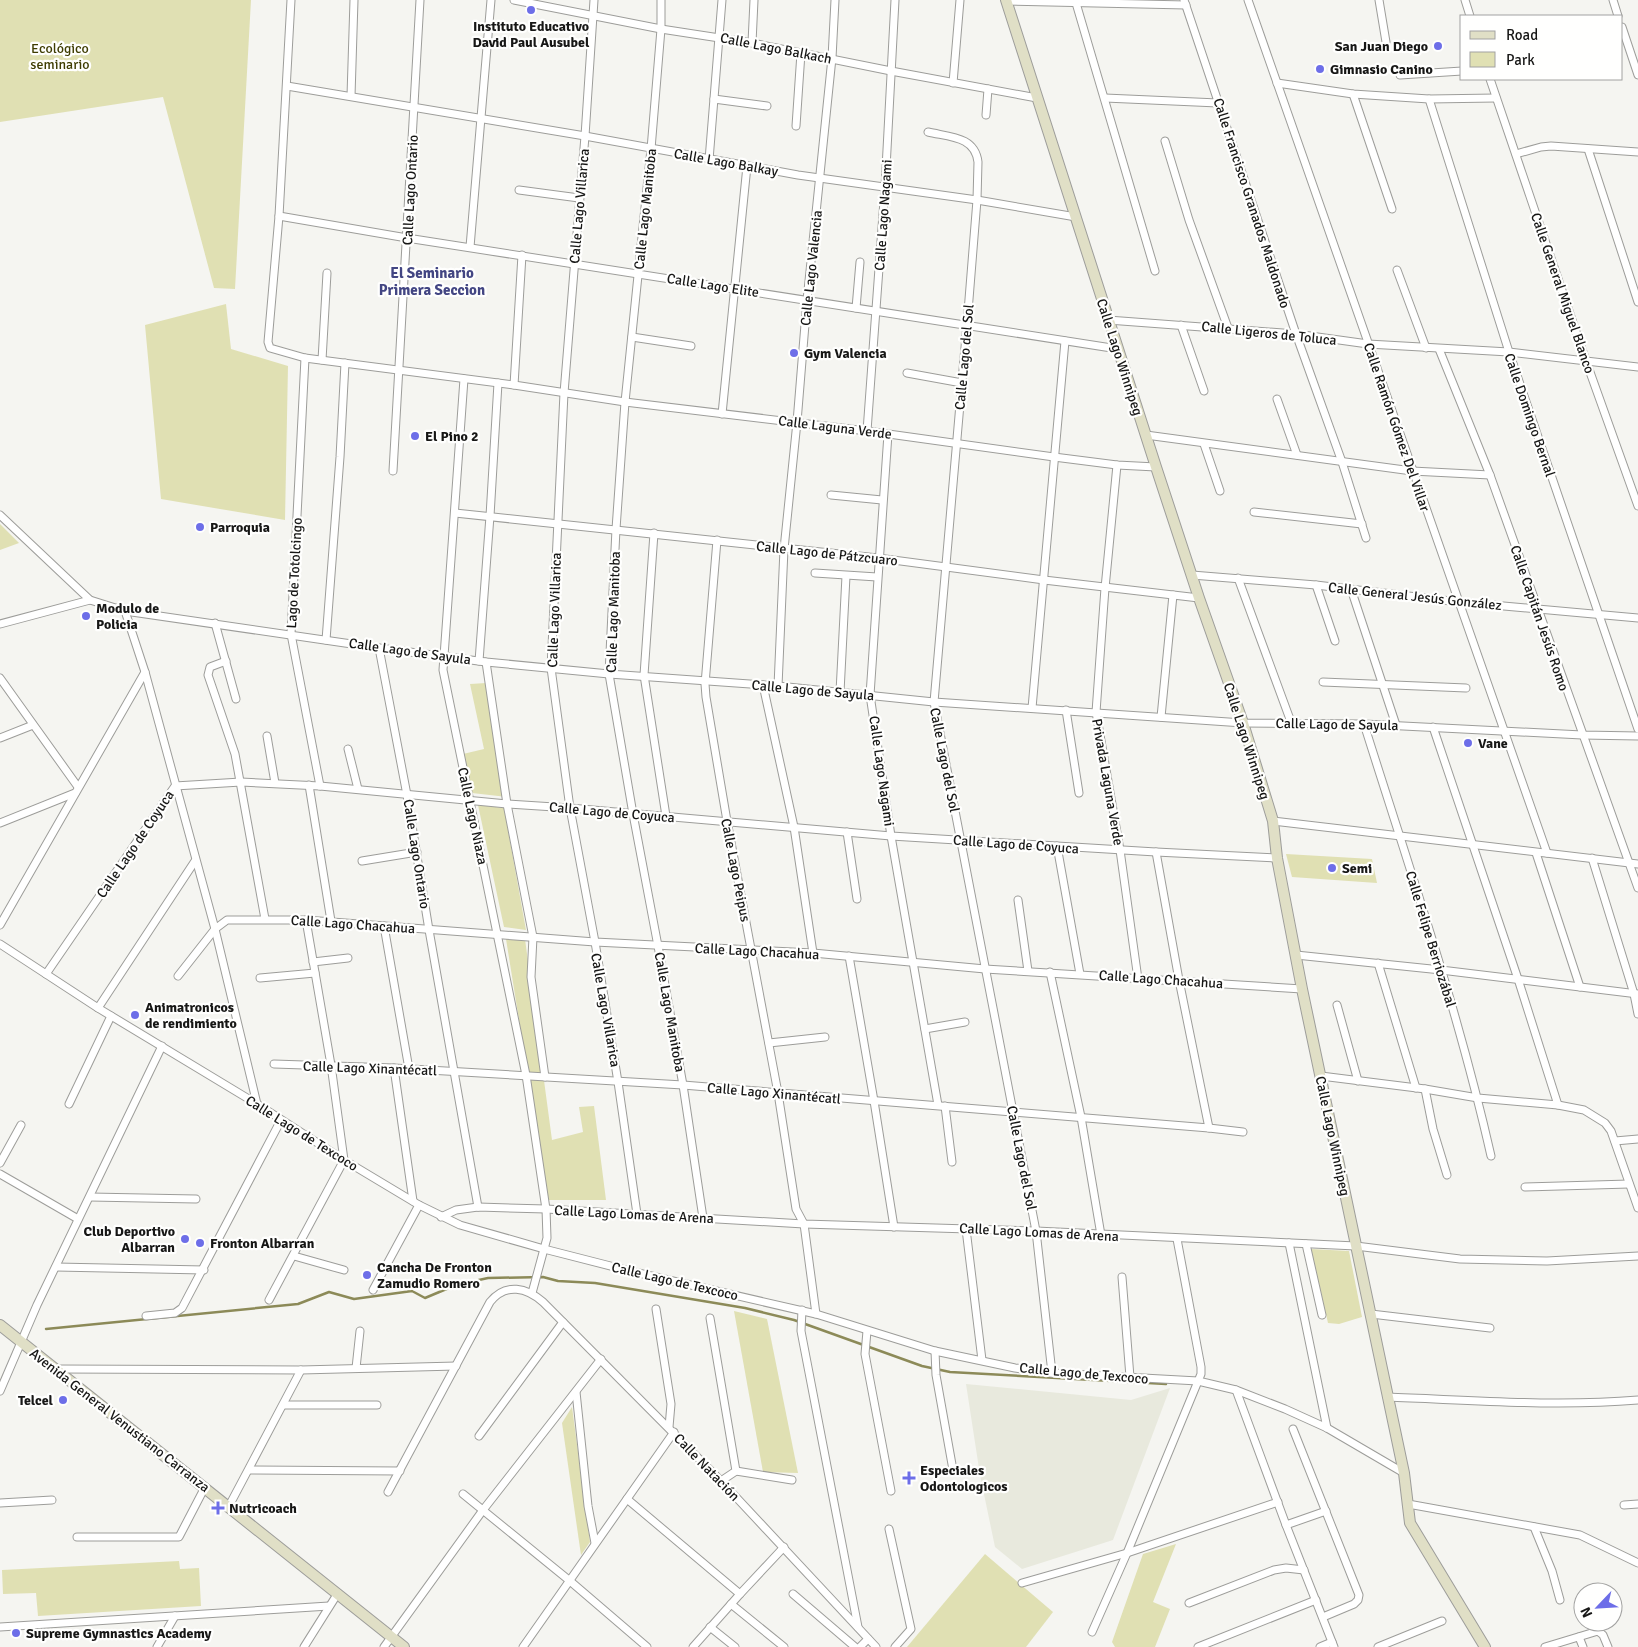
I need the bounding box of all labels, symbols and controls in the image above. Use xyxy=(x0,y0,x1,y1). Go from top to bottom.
marker: Instituto Educativo David Paul Ausubel xyxy=(525,4,537,16)
legend xyxy=(1460,15,1623,80)
place label: Instituto Educativo David Paul Ausubel xyxy=(473,18,590,51)
text: Road xyxy=(1506,26,1538,44)
street label: Calle Lago Balkach xyxy=(719,29,833,68)
place label: San Juan Diego xyxy=(1335,38,1428,55)
park label: Ecológico seminario xyxy=(30,40,90,73)
marker: San Juan Diego xyxy=(1432,40,1444,52)
text: Park xyxy=(1506,51,1535,69)
place label: Gimnasio Canino xyxy=(1330,61,1433,78)
marker: Gimnasio Canino xyxy=(1314,63,1326,75)
street label: Calle Francisco Granados Maldonado xyxy=(1209,96,1294,310)
street label: Calle Lago Ontario xyxy=(399,134,422,246)
street label: Calle Lago Balkay xyxy=(672,145,780,180)
street label: Calle Lago Villarica xyxy=(566,148,593,264)
street label: Calle Lago Manitoba xyxy=(631,148,660,270)
street label: Calle Lago Nagami xyxy=(871,159,896,271)
street label: Calle Lago Valencia xyxy=(797,209,826,327)
street label: Calle General Miguel Blanco xyxy=(1527,211,1598,376)
district label: El Seminario Primera Seccion xyxy=(379,264,485,299)
street label: Calle Lago Elite xyxy=(666,270,760,301)
street label: Calle Lago Winnipeg xyxy=(1093,297,1146,418)
street label: Calle Lago del Sol xyxy=(951,303,978,411)
street label: Calle Ligeros de Toluca xyxy=(1200,318,1337,349)
street label: Calle Ramón Gómez Del Villar xyxy=(1360,341,1434,515)
place label: Gym Valencia xyxy=(804,345,887,362)
marker: Gym Valencia xyxy=(788,347,800,359)
street label: Calle Domingo Bernal xyxy=(1500,351,1559,479)
street label: Calle Laguna Verde xyxy=(777,412,893,443)
place label: El Pino 2 xyxy=(425,428,479,445)
marker: El Pino 2 xyxy=(409,430,421,442)
street label: Lago de Totolcingo xyxy=(283,517,306,629)
place label: Parroquia xyxy=(210,519,270,536)
marker: Parroquia xyxy=(194,521,206,533)
street label: Calle Lago de Pátzcuaro xyxy=(755,538,899,569)
street label: Calle Capitán Jesús Romo xyxy=(1507,543,1572,693)
street label: Calle Lago Manitoba xyxy=(603,551,624,673)
street label: Calle Lago Villarica xyxy=(544,552,565,668)
street label: Calle General Jesús González xyxy=(1327,579,1502,614)
place label: Modulo de Policia xyxy=(96,600,159,633)
marker: Modulo de Policia xyxy=(80,610,92,622)
street label: Calle Lago de Sayula xyxy=(348,635,472,668)
street label: Calle Lago de Sayula xyxy=(751,677,875,704)
street label: Calle Lago Winnipeg xyxy=(1220,681,1273,802)
street label: Calle Lago del Sol xyxy=(926,706,963,814)
street label: Calle Lago Nagami xyxy=(865,715,898,827)
street label: Calle Lago de Sayula xyxy=(1275,715,1399,734)
street label: Privada Laguna Verde xyxy=(1088,717,1127,847)
place label: Vane xyxy=(1478,735,1508,752)
marker: Vane xyxy=(1462,737,1474,749)
street label: Calle Lago Niaza xyxy=(454,766,491,866)
street label: Calle Lago de Coyuca xyxy=(93,787,178,901)
street label: Calle Lago Ontario xyxy=(399,798,434,910)
street label: Calle Lago de Coyuca xyxy=(548,799,676,826)
street label: Calle Lago Peipus xyxy=(717,817,754,923)
street label: Calle Lago de Coyuca xyxy=(952,832,1080,857)
place label: Semi xyxy=(1342,860,1372,877)
marker: Semi xyxy=(1326,862,1338,874)
street label: Calle Felipe Berriozábal xyxy=(1402,869,1459,1009)
street label: Calle Lago Chacahua xyxy=(290,912,416,937)
street label: Calle Lago Chacahua xyxy=(694,940,820,963)
street label: Calle Lago Manitoba xyxy=(651,951,688,1074)
street label: Calle Lago Villarica xyxy=(587,952,624,1068)
street label: Calle Lago Chacahua xyxy=(1098,967,1224,992)
place label: Animatronicos de rendimiento xyxy=(145,999,237,1032)
marker: Animatronicos de rendimiento xyxy=(129,1009,141,1021)
street label: Calle Lago Xinantécatl xyxy=(303,1058,437,1079)
street label: Calle Lago Winnipeg xyxy=(1312,1075,1354,1198)
street label: Calle Lago Xinantécatl xyxy=(706,1079,842,1108)
street label: Calle Lago de Texcoco xyxy=(242,1092,361,1175)
street label: Calle Lago del Sol xyxy=(1003,1104,1040,1212)
street label: Calle Lago Lomas de Arena xyxy=(554,1202,714,1227)
street label: Calle Lago Lomas de Arena xyxy=(959,1220,1119,1245)
place label: Club Deportivo Albarran xyxy=(84,1223,175,1256)
marker: Club Deportivo Albarran xyxy=(179,1233,191,1245)
place label: Fronton Albarran xyxy=(210,1235,315,1252)
marker: Fronton Albarran xyxy=(194,1237,206,1249)
place label: Cancha De Fronton Zamudio Romero xyxy=(377,1259,492,1292)
street label: Calle Lago de Texcoco xyxy=(610,1259,740,1304)
marker: Cancha De Fronton Zamudio Romero xyxy=(361,1269,373,1281)
street label: Avenida General Venustiano Carranza xyxy=(26,1345,213,1496)
street label: Calle Lago de Texcoco xyxy=(1019,1359,1149,1388)
place label: Telcel xyxy=(18,1392,54,1409)
marker: Telcel xyxy=(57,1394,69,1406)
street label: Calle Natación xyxy=(670,1430,743,1505)
place label: Especiales Odontologicos xyxy=(920,1462,1008,1495)
marker: Especiales Odontologicos xyxy=(902,1471,916,1485)
place label: Nutricoach xyxy=(229,1500,297,1517)
marker: Nutricoach xyxy=(211,1501,225,1515)
north arrow xyxy=(1573,1582,1623,1632)
text: N xyxy=(1577,1604,1596,1620)
place label: Supreme Gymnastics Academy xyxy=(26,1625,212,1642)
marker: Supreme Gymnastics Academy xyxy=(10,1627,22,1639)

